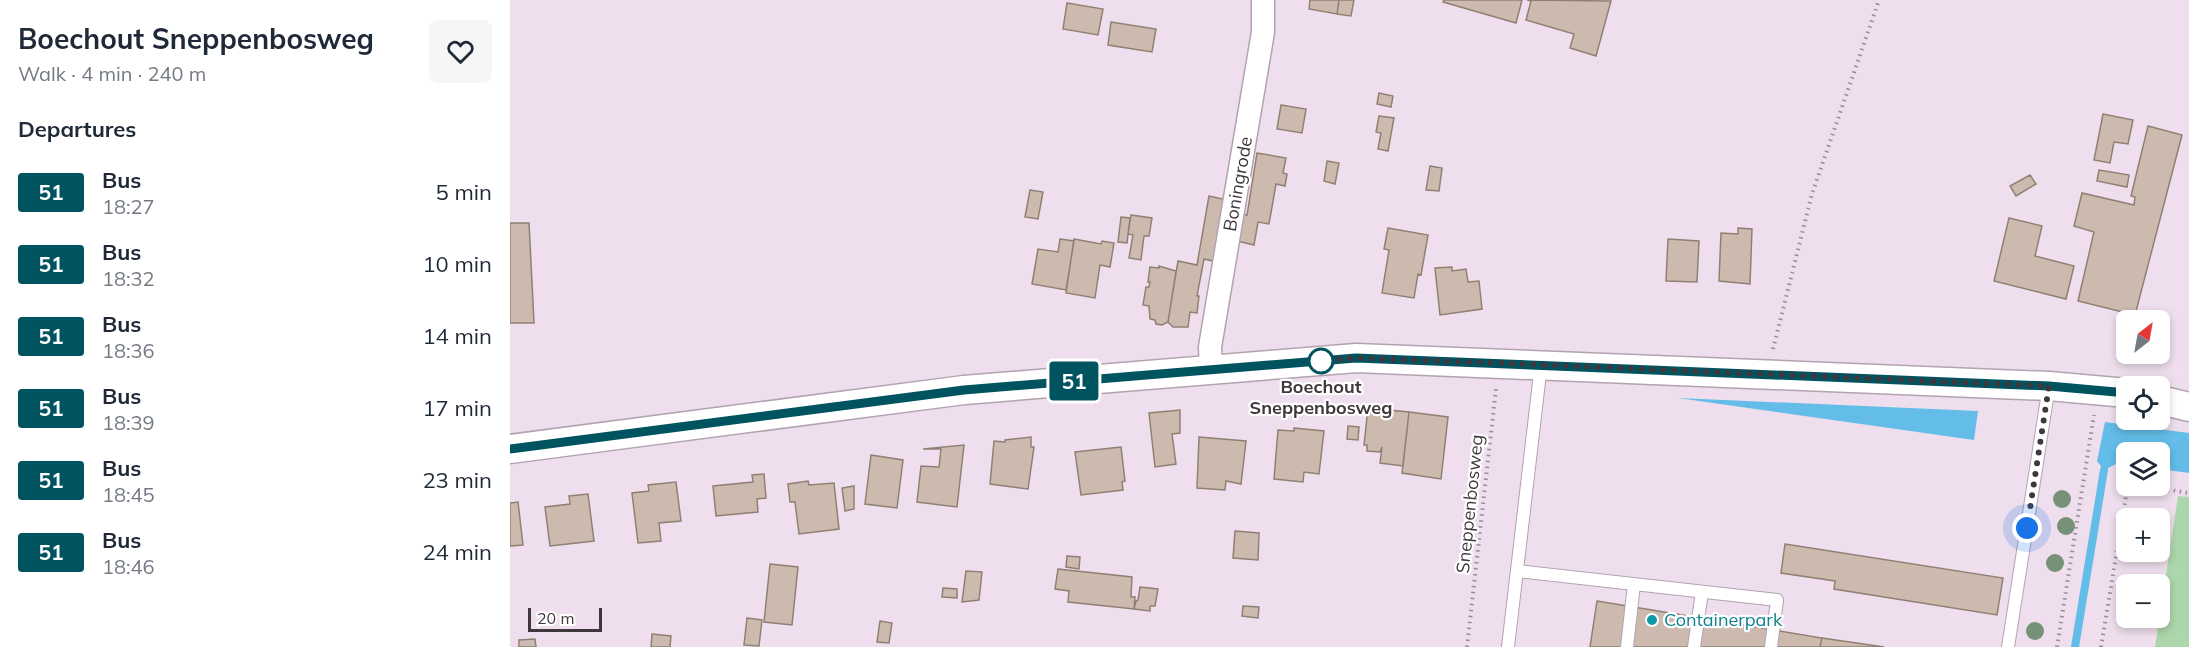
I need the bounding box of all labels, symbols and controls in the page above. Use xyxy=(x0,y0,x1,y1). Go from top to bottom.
button: heart xyxy=(429,20,492,83)
text: Boechout Sneppenbosweg xyxy=(18,21,374,56)
text: Walk · 4 min · 240 m xyxy=(18,61,206,86)
text: Departures xyxy=(18,115,136,143)
street label: Boningrode xyxy=(1218,135,1257,233)
text: Bus xyxy=(102,166,141,194)
text: 5 min xyxy=(436,178,492,206)
text: 51 xyxy=(38,179,64,205)
text: 18:27 xyxy=(102,194,155,219)
text: Bus xyxy=(102,238,141,266)
text: 10 min xyxy=(422,250,492,278)
text: 51 xyxy=(38,251,64,277)
text: 18:32 xyxy=(102,266,155,291)
text: Bus xyxy=(102,310,141,338)
north arrow xyxy=(2116,310,2170,364)
map controls xyxy=(2116,310,2170,628)
text: 14 min xyxy=(422,322,492,350)
text: 51 xyxy=(38,323,64,349)
text: 18:36 xyxy=(102,338,155,363)
marker: Boechout Sneppenbosweg xyxy=(1308,348,1334,374)
line badge: 51 xyxy=(1047,362,1101,400)
text: 51 xyxy=(1061,368,1087,394)
place label: Boechout Sneppenbosweg xyxy=(1250,375,1392,419)
button: locate xyxy=(2116,376,2170,430)
text: Bus xyxy=(102,382,141,410)
text: 17 min xyxy=(422,394,492,422)
text: 51 xyxy=(38,395,64,421)
text: 18:39 xyxy=(102,410,155,435)
street label: Sneppenbosweg xyxy=(1451,433,1488,575)
button: layers xyxy=(2116,442,2170,496)
text: Bus xyxy=(102,454,141,482)
text: 23 min xyxy=(422,466,492,494)
text: 51 xyxy=(38,467,64,493)
text: 18:45 xyxy=(102,482,155,507)
button: + xyxy=(2116,508,2170,562)
your location xyxy=(2012,513,2042,543)
text: Bus xyxy=(102,526,141,554)
text: 24 min xyxy=(422,538,492,566)
text: 51 xyxy=(38,539,64,565)
text: 18:46 xyxy=(102,554,155,579)
button: − xyxy=(2116,574,2170,628)
scale bar xyxy=(528,605,602,632)
text: 20 m xyxy=(537,608,574,628)
place label: Containerpark xyxy=(1664,608,1783,631)
marker: Containerpark xyxy=(1645,613,1659,627)

